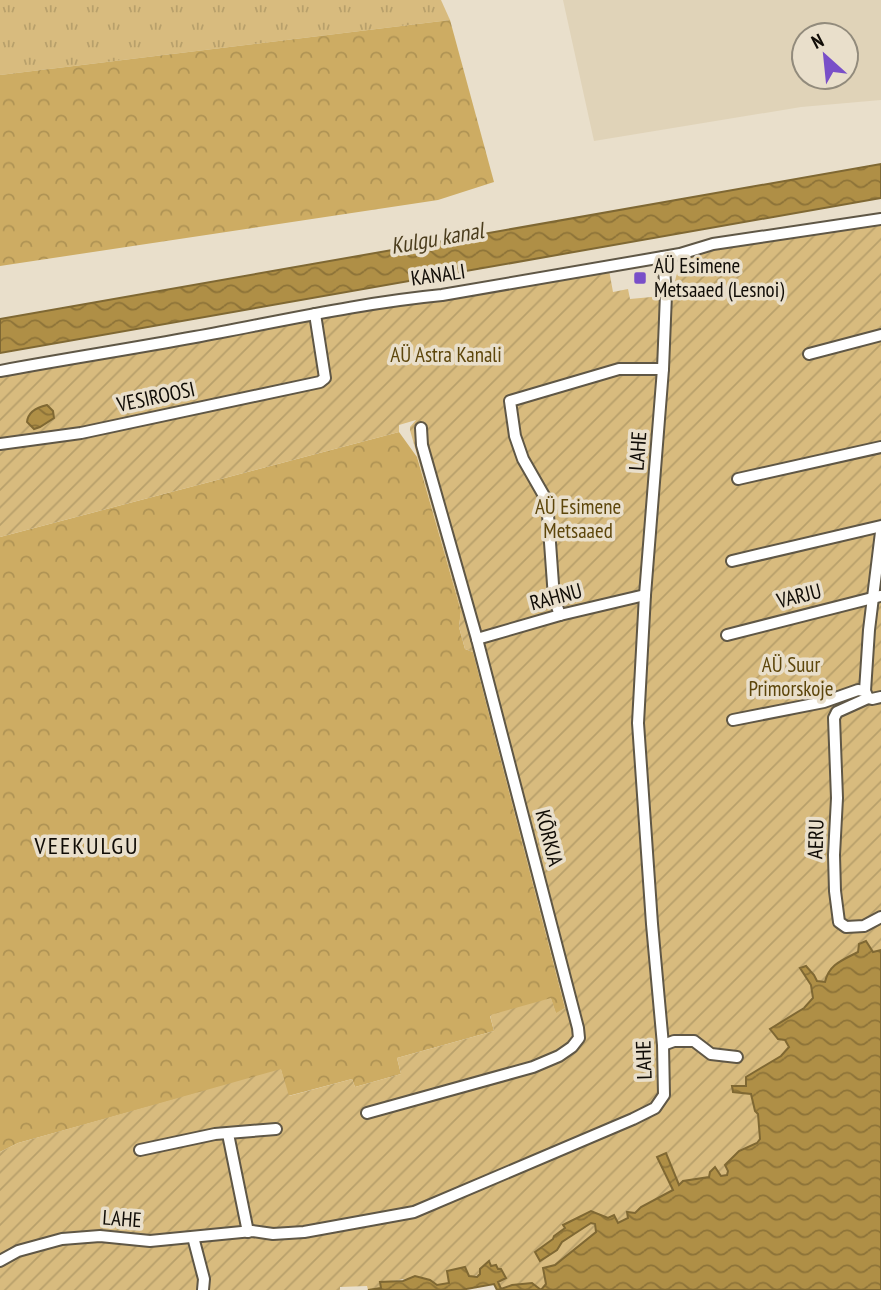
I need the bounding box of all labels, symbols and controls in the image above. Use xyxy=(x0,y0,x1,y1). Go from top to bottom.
north arrow xyxy=(790,21,860,91)
text: N xyxy=(807,28,827,54)
water label: Kulgu kanal xyxy=(388,215,488,260)
place label: AÜ Esimene Metsaaed (Lesnoi) xyxy=(654,252,784,303)
street label: KANALI xyxy=(409,257,467,292)
marker: AÜ Esimene Metsaaed (Lesnoi) xyxy=(632,270,648,286)
park label: AÜ Astra Kanali xyxy=(390,341,502,368)
street label: VESIROOSI xyxy=(113,375,197,418)
street label: LAHE xyxy=(623,431,652,471)
park label: AÜ Esimene Metsaaed xyxy=(535,493,621,544)
street label: RAHNU xyxy=(527,577,585,616)
street label: VARJU xyxy=(773,577,824,614)
park label: AÜ Suur Primorskoje xyxy=(748,651,834,702)
street label: KÕRKJA xyxy=(530,807,569,869)
street label: AERU xyxy=(801,819,830,859)
district label: VEEKULGU xyxy=(34,830,139,861)
street label: LAHE xyxy=(629,1040,658,1080)
street label: LAHE xyxy=(102,1204,142,1233)

